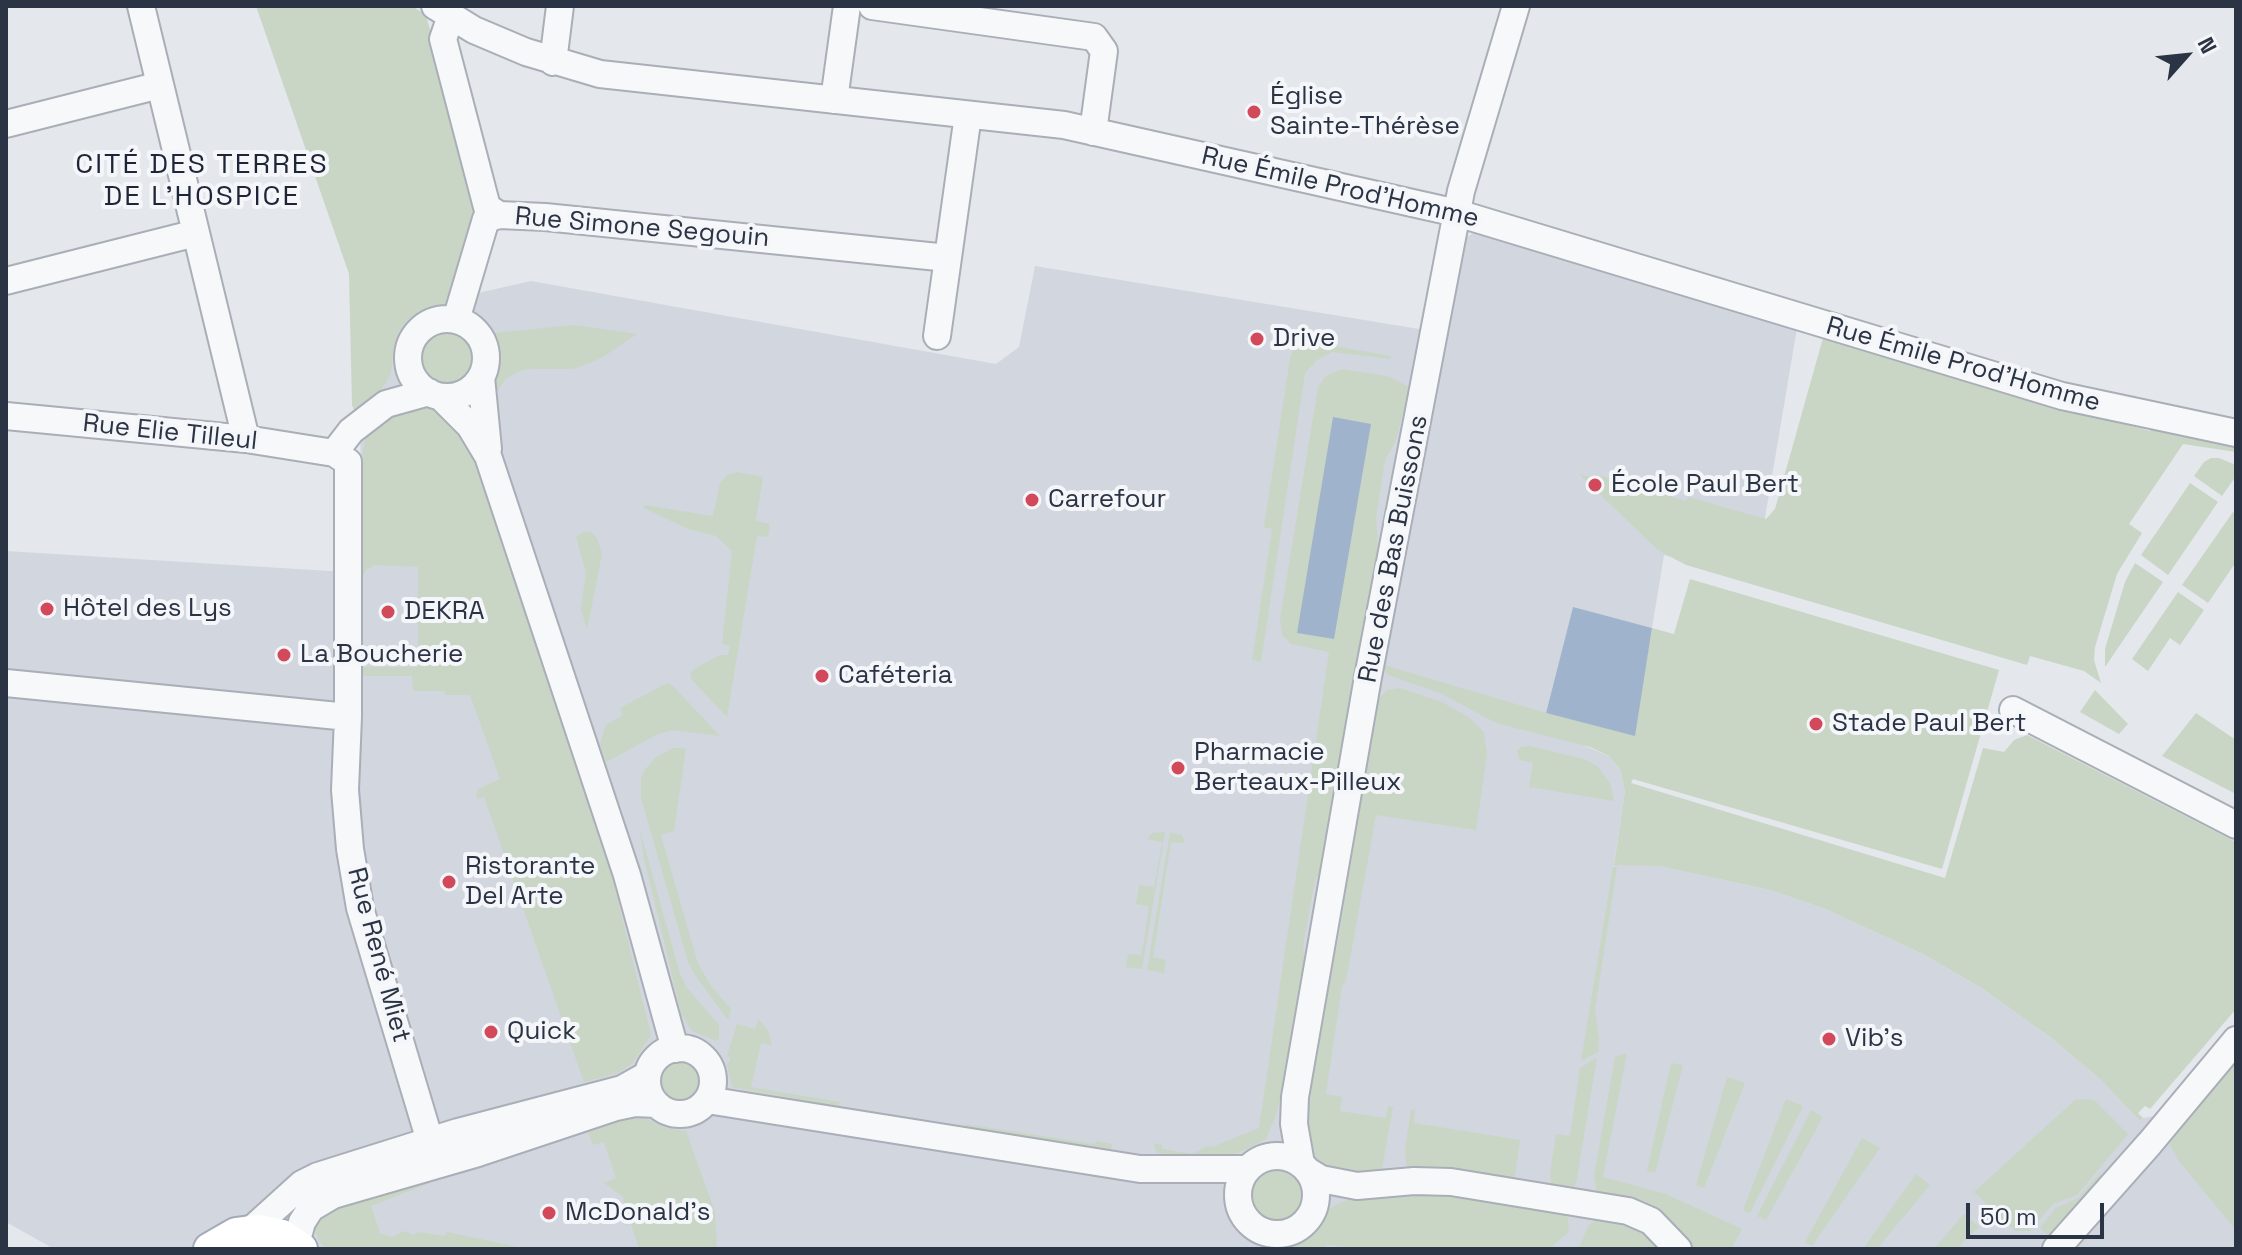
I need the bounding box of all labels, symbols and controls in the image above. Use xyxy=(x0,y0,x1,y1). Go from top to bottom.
north arrow xyxy=(2146,16,2226,96)
text: N xyxy=(2192,32,2223,58)
place label: Église Sainte-Thérèse xyxy=(1270,81,1460,142)
marker: Église Sainte-Thérèse xyxy=(1245,103,1263,121)
street label: Rue Émile Prod'Homme xyxy=(1198,141,1482,235)
district label: CITÉ DES TERRES DE L'HOSPICE xyxy=(75,148,329,214)
street label: Rue Simone Segouin xyxy=(513,201,771,255)
street label: Rue Émile Prod'Homme xyxy=(1822,311,2104,419)
place label: Drive xyxy=(1273,323,1335,355)
marker: Drive xyxy=(1248,330,1266,348)
street label: Rue Elie Tilleul xyxy=(81,408,259,458)
street label: Rue des Bas Buissons xyxy=(1353,413,1435,685)
place label: École Paul Bert xyxy=(1611,469,1799,501)
marker: École Paul Bert xyxy=(1586,476,1604,494)
place label: Carrefour xyxy=(1048,484,1166,516)
marker: Carrefour xyxy=(1023,491,1041,509)
place label: Hôtel des Lys xyxy=(63,593,232,625)
place label: DEKRA xyxy=(404,596,485,628)
marker: Hôtel des Lys xyxy=(38,600,56,618)
marker: DEKRA xyxy=(379,603,397,621)
place label: La Boucherie xyxy=(300,639,463,671)
marker: La Boucherie xyxy=(275,646,293,664)
place label: Caféteria xyxy=(838,660,953,692)
marker: Caféteria xyxy=(813,667,831,685)
place label: Stade Paul Bert xyxy=(1832,708,2026,740)
marker: Stade Paul Bert xyxy=(1807,715,1825,733)
place label: Pharmacie Berteaux-Pilleux xyxy=(1194,737,1402,798)
marker: Pharmacie Berteaux-Pilleux xyxy=(1169,759,1187,777)
place label: Ristorante Del Arte xyxy=(465,851,596,912)
street label: Rue René Miet xyxy=(340,864,416,1046)
marker: Ristorante Del Arte xyxy=(440,873,458,891)
place label: Quick xyxy=(507,1016,576,1048)
marker: Quick xyxy=(482,1023,500,1041)
place label: Vib's xyxy=(1845,1023,1903,1055)
marker: Vib's xyxy=(1820,1030,1838,1048)
scale bar xyxy=(1970,1187,2108,1237)
place label: McDonald's xyxy=(565,1197,710,1229)
text: 50 m xyxy=(1980,1201,2037,1232)
marker: McDonald's xyxy=(540,1204,558,1222)

